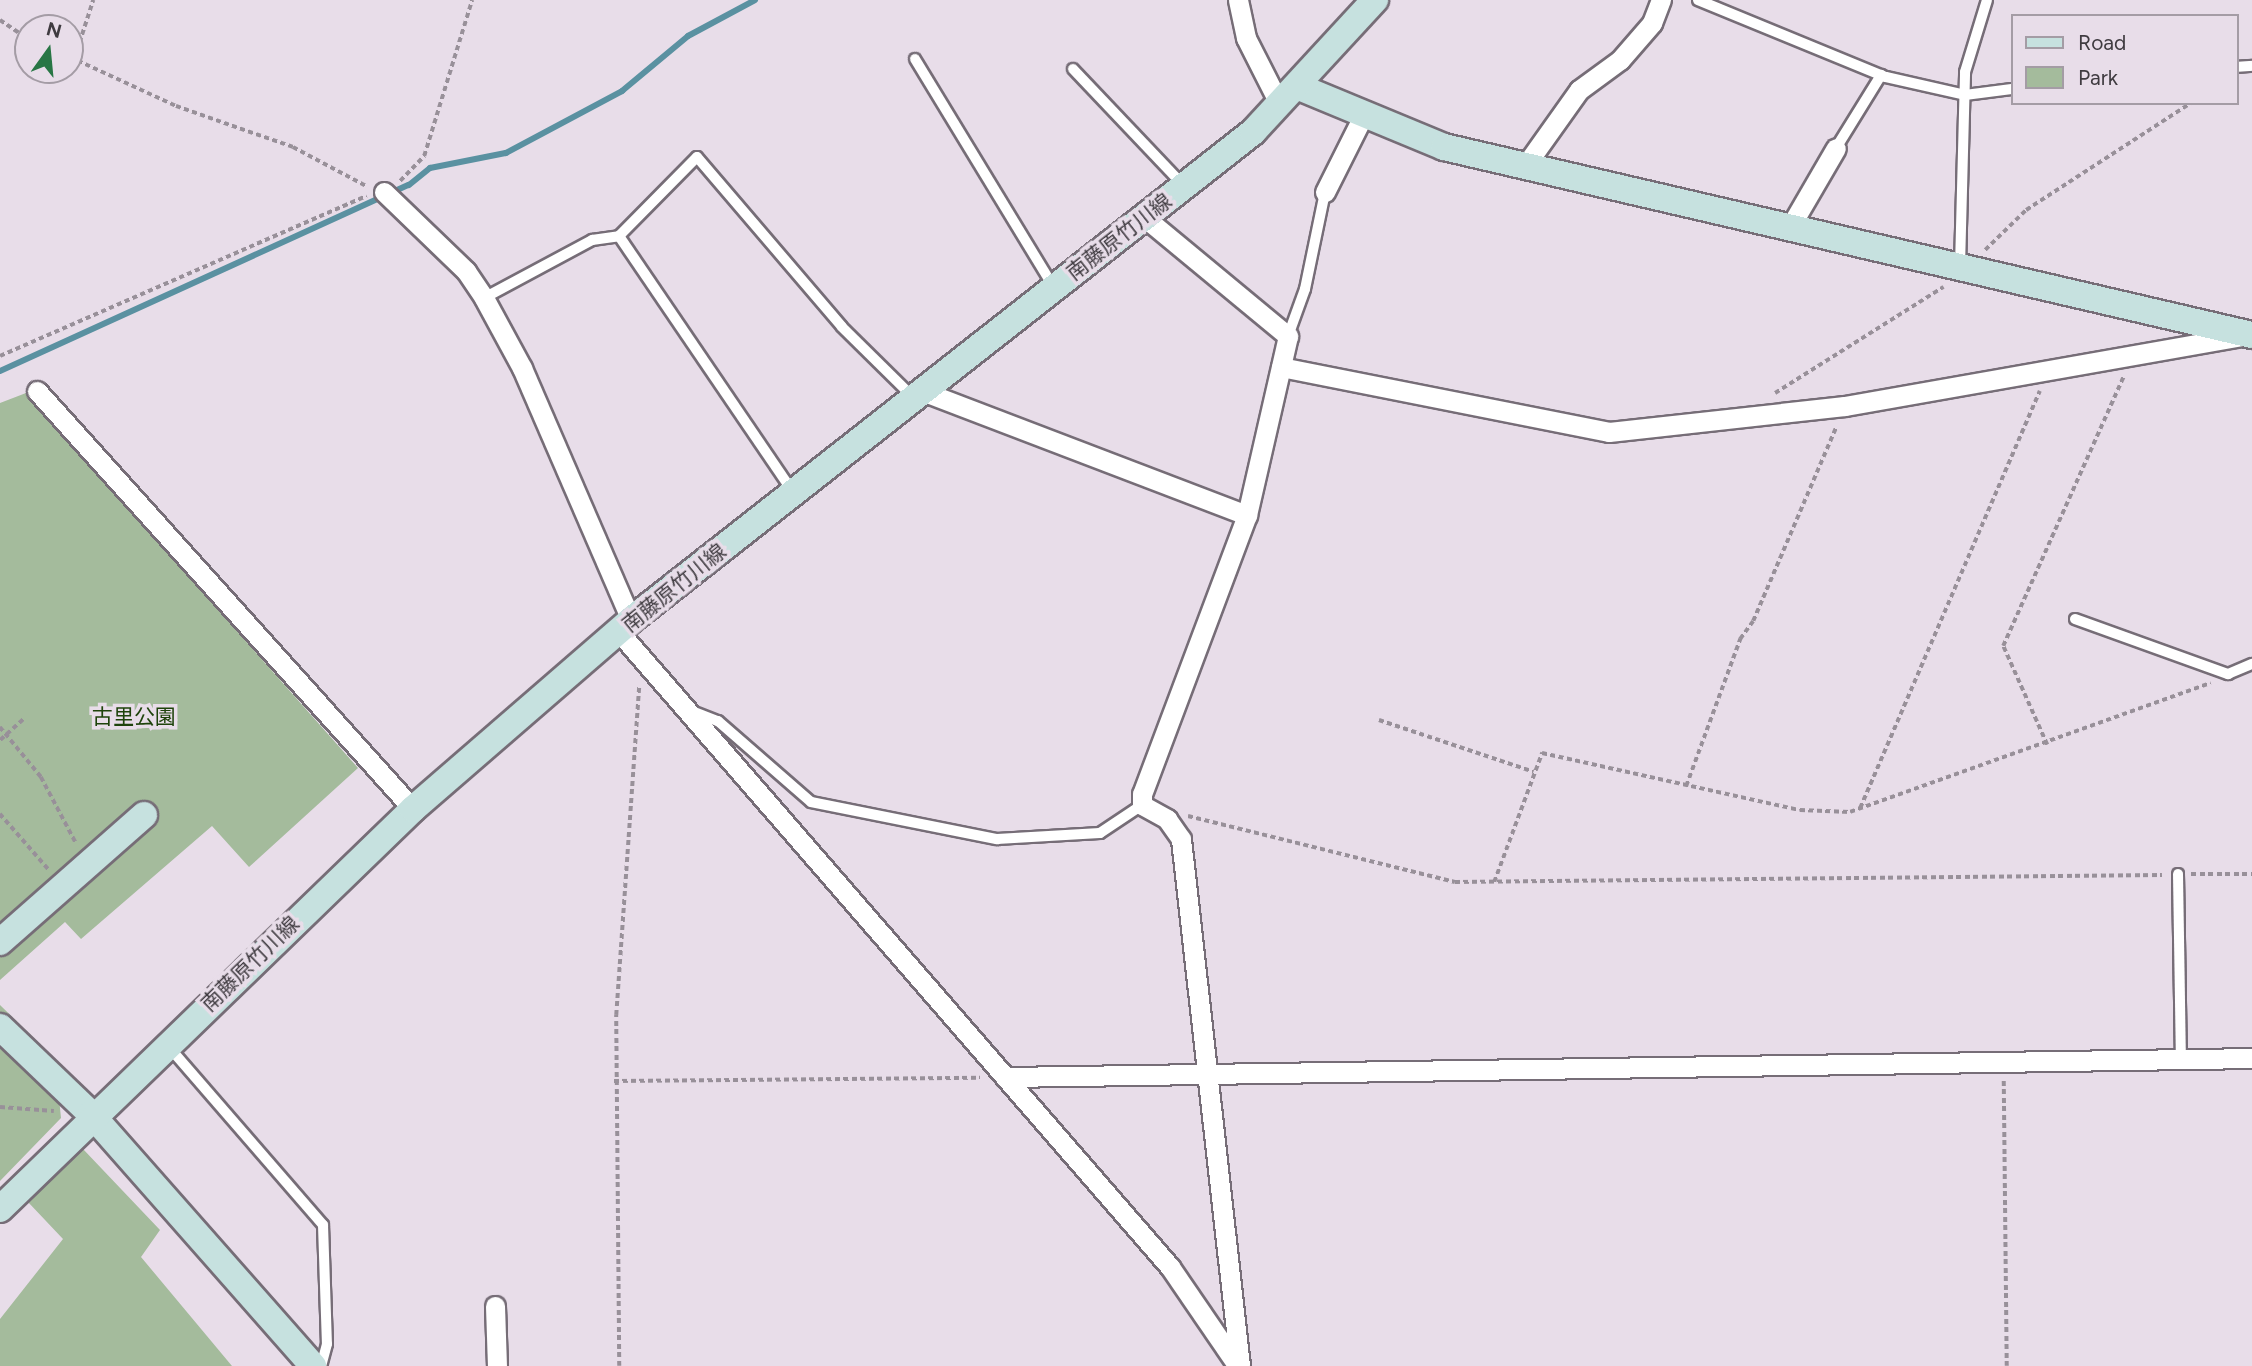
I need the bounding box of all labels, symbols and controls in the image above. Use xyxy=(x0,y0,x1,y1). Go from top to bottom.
north arrow xyxy=(14,14,84,84)
legend xyxy=(2010,14,2238,105)
text: N xyxy=(44,17,64,43)
text: Road xyxy=(2078,30,2126,55)
text: Park xyxy=(2078,65,2118,90)
street label: 南藤原竹川線 xyxy=(1062,188,1176,286)
street label: 南藤原竹川線 xyxy=(617,539,731,637)
park label: 古里公園 xyxy=(92,704,176,730)
street label: 南藤原竹川線 xyxy=(196,911,304,1017)

